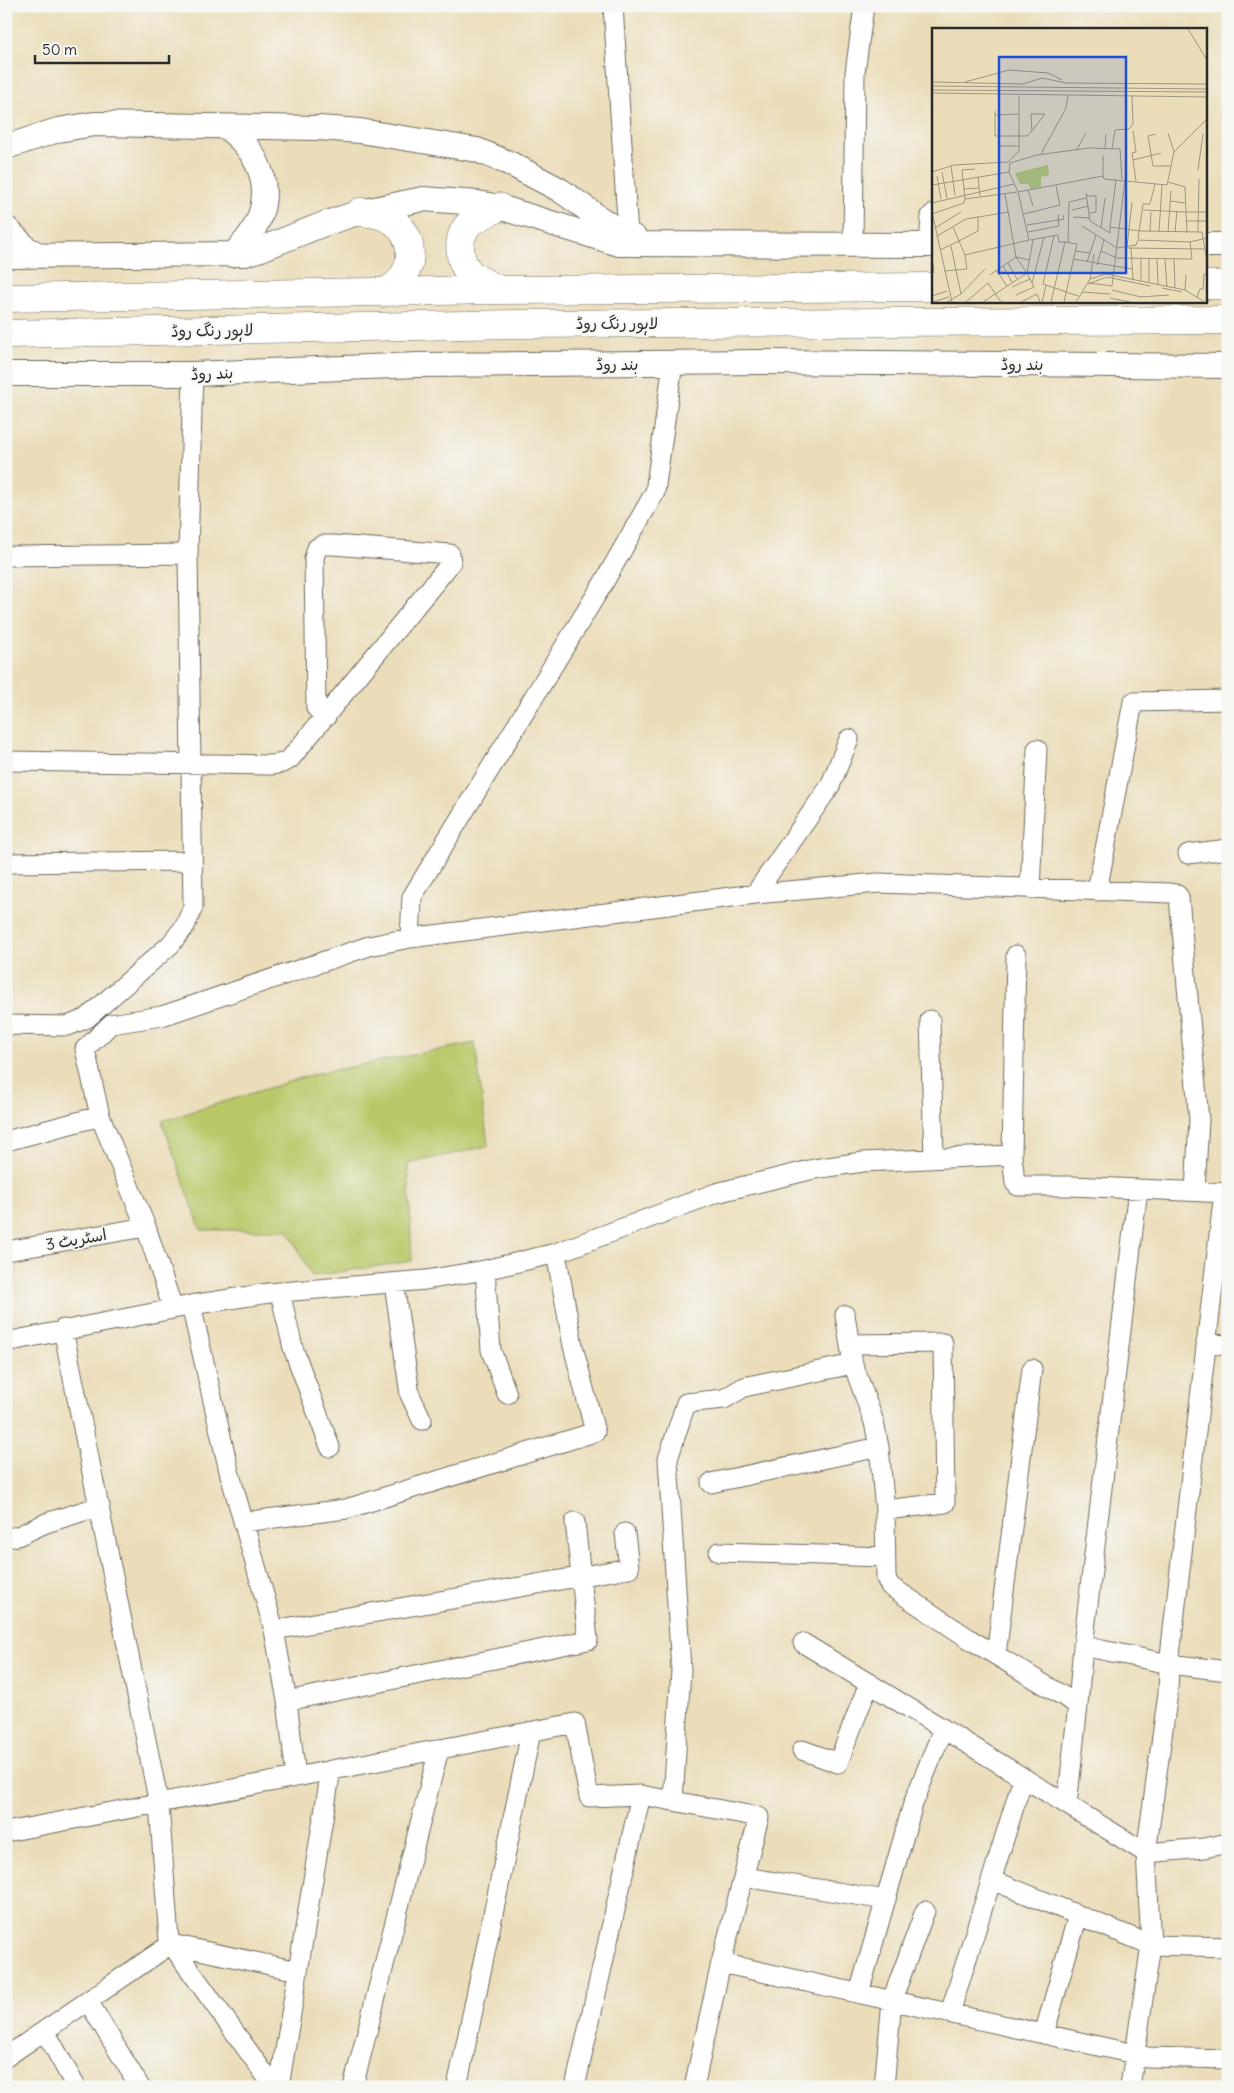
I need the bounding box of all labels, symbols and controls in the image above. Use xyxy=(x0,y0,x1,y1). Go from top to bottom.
inset map xyxy=(932,28,1206,302)
scale bar xyxy=(35,32,169,64)
text: 50 m xyxy=(42,40,77,59)
street label: لاہور رنگ روڈ xyxy=(576,313,658,336)
street label: لاہور رنگ روڈ xyxy=(171,319,253,344)
street label: بند روڈ xyxy=(596,354,638,374)
street label: بند روڈ xyxy=(1001,354,1043,374)
street label: بند روڈ xyxy=(190,362,234,384)
street label: اسٹریٹ 3 xyxy=(44,1224,108,1254)

